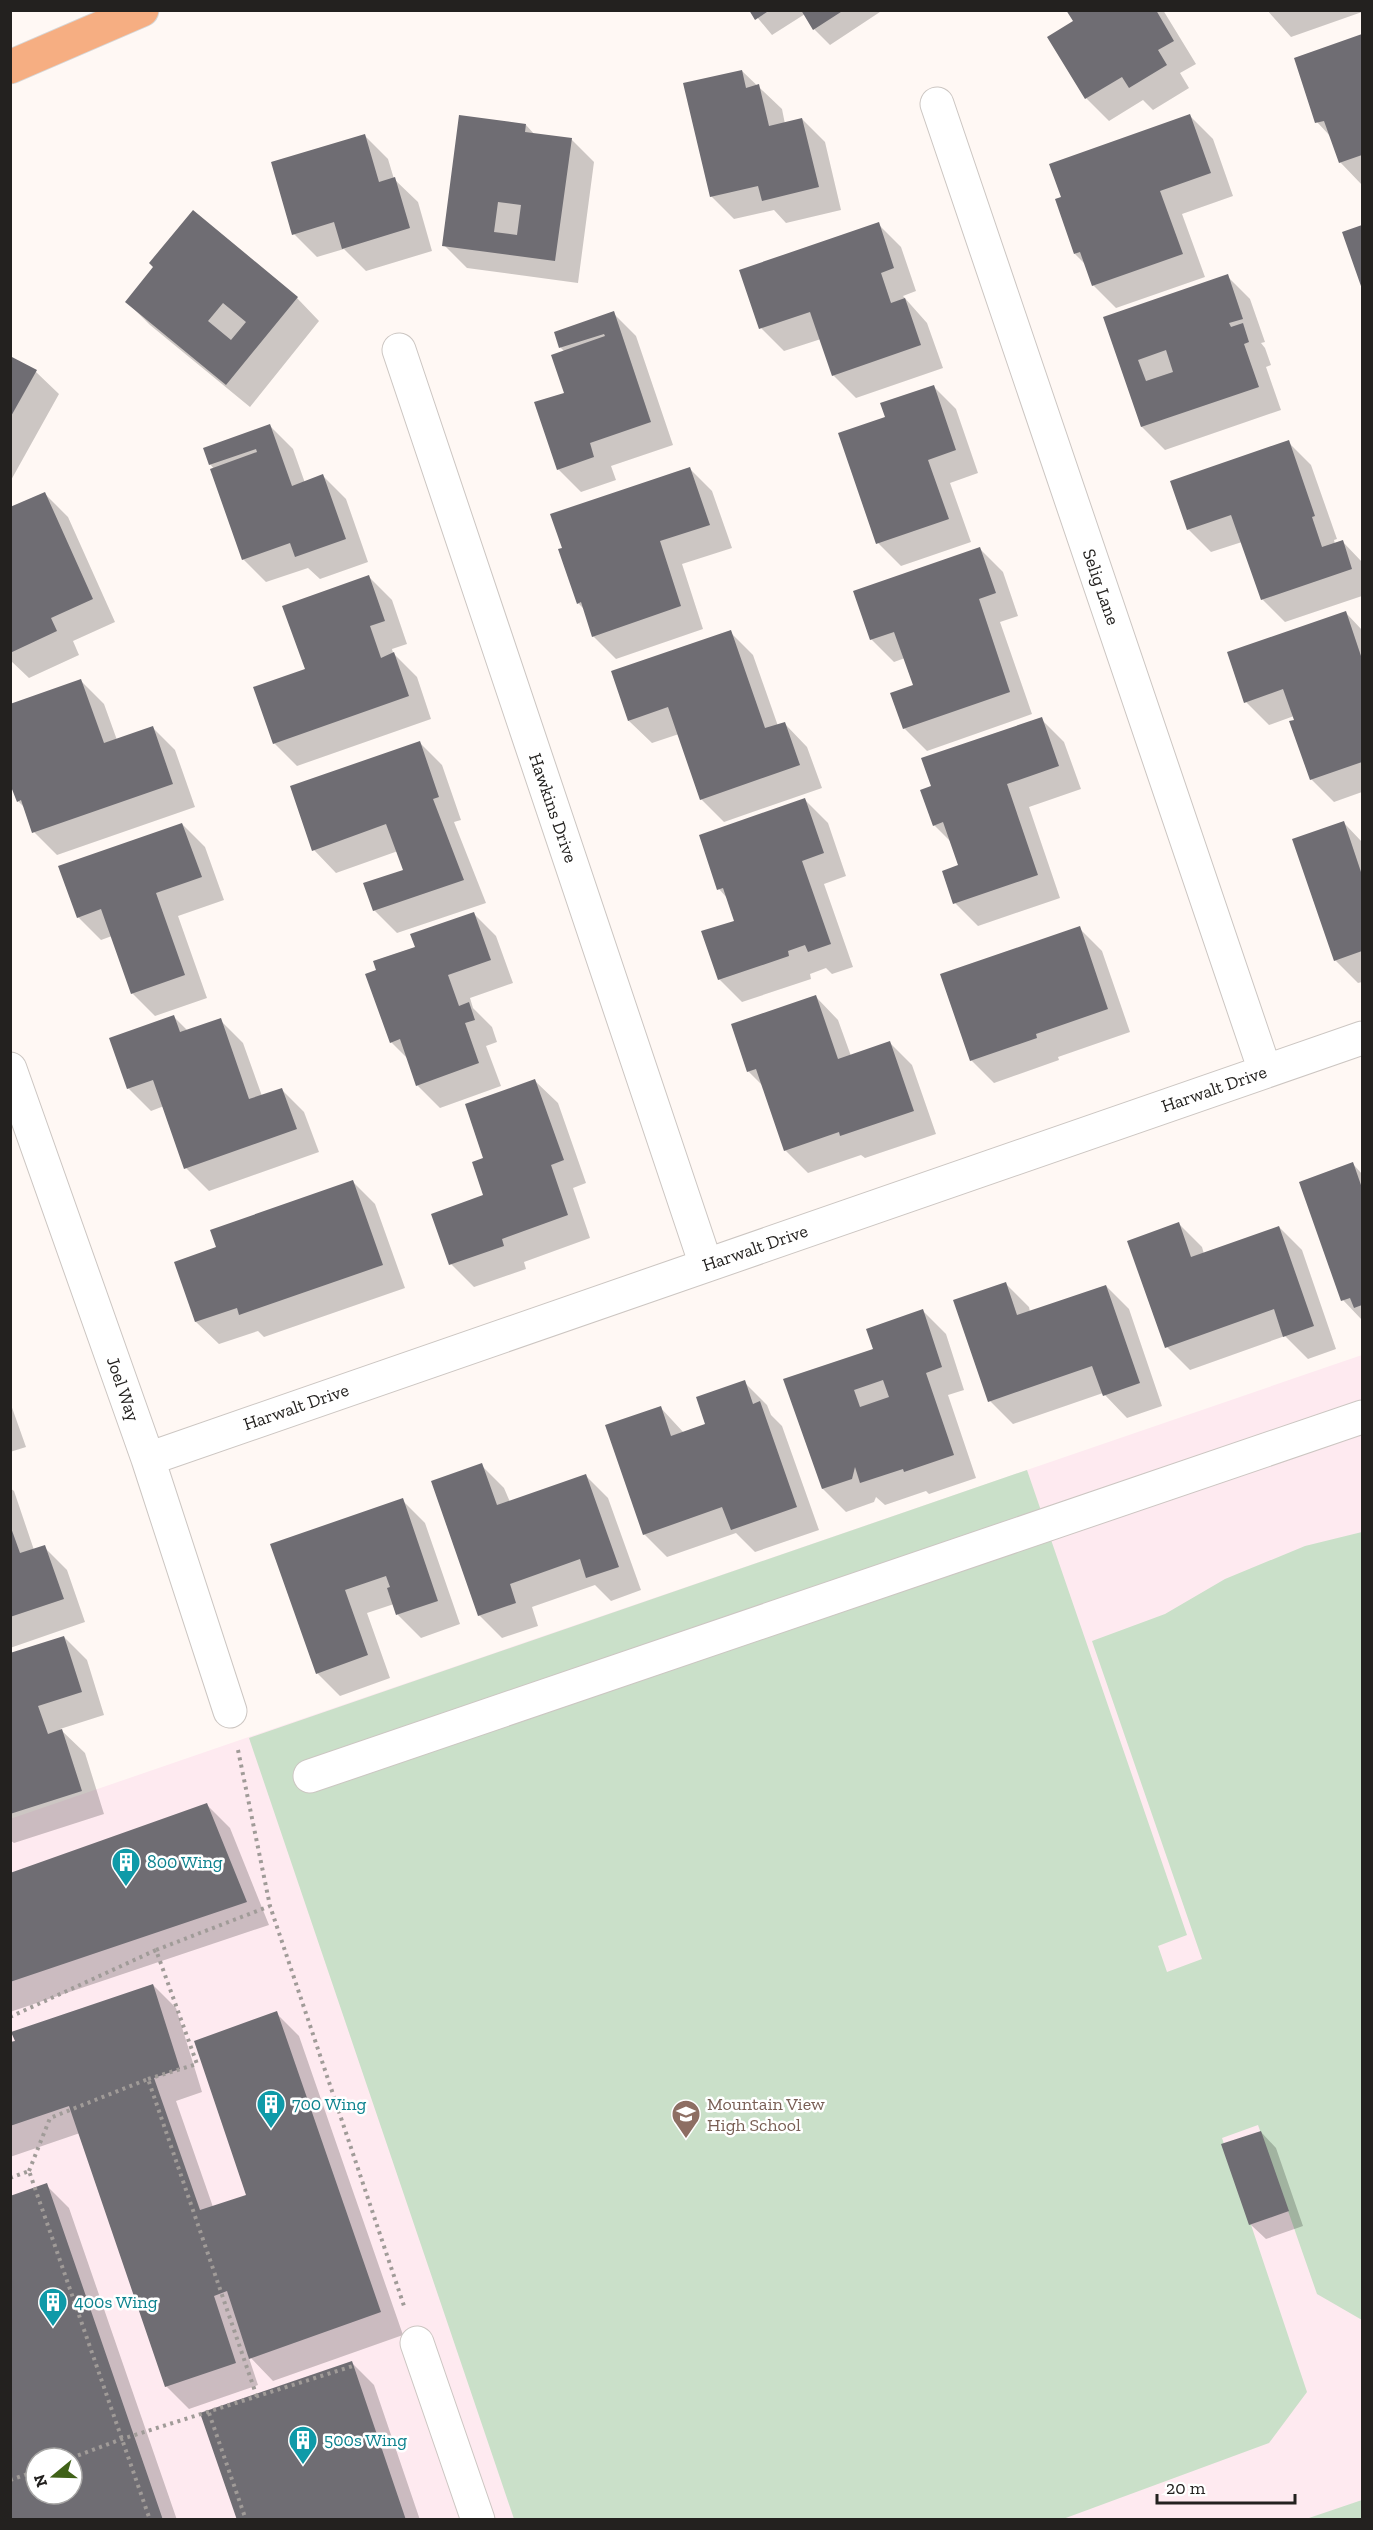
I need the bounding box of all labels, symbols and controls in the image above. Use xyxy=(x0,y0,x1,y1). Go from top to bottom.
street label: Selig Lane xyxy=(1078,546,1124,628)
street label: Hawkins Drive xyxy=(524,750,582,866)
street label: Harwalt Drive xyxy=(1158,1061,1270,1117)
street label: Harwalt Drive xyxy=(699,1220,811,1276)
street label: Joel Way xyxy=(102,1354,145,1425)
street label: Harwalt Drive xyxy=(240,1379,352,1435)
building icon: 800 Wing xyxy=(110,1846,142,1888)
place label: 800 Wing xyxy=(147,1851,223,1873)
building icon: 700 Wing xyxy=(255,2088,287,2130)
place label: 700 Wing xyxy=(292,2093,367,2115)
place label: Mountain View High School xyxy=(707,2093,825,2136)
school or university icon: Mountain View High School xyxy=(670,2098,702,2140)
building icon: 400s Wing xyxy=(37,2286,69,2328)
place label: 400s Wing xyxy=(74,2291,158,2313)
building icon: 500s Wing xyxy=(287,2424,319,2466)
place label: 500s Wing xyxy=(324,2429,407,2451)
north arrow xyxy=(24,2446,84,2506)
scale bar xyxy=(1157,2467,1295,2505)
text: N xyxy=(29,2472,51,2490)
text: 20 m xyxy=(1166,2477,1206,2499)

